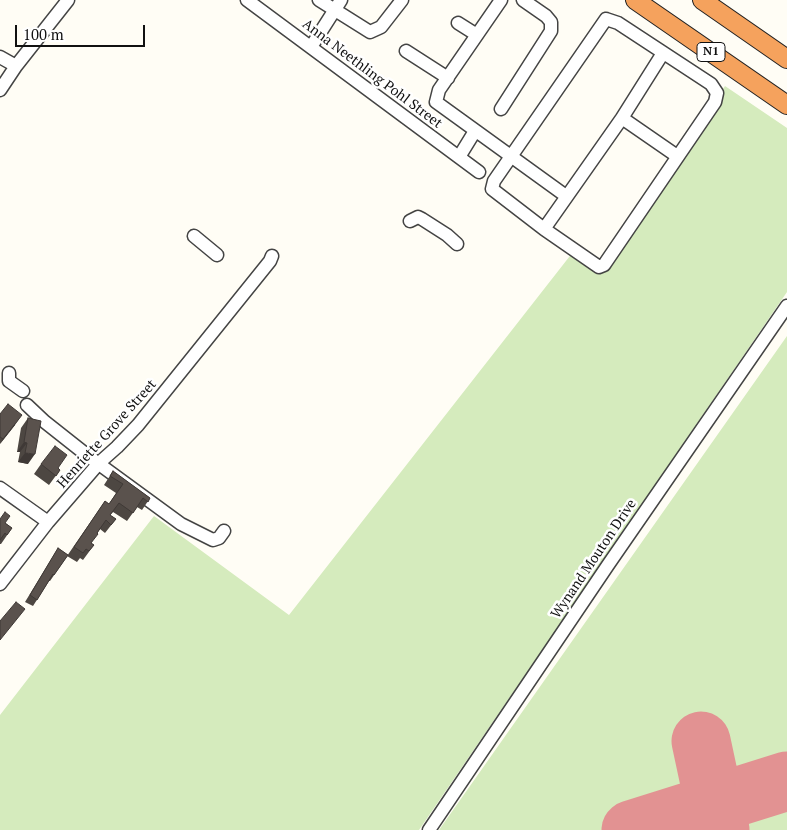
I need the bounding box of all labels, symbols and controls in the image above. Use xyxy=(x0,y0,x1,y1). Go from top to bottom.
scale bar xyxy=(18,15,148,47)
street label: Anna Neethling Pohl Street xyxy=(299,16,445,132)
text: 100 m xyxy=(23,24,64,44)
road number: N1 xyxy=(697,42,725,62)
street label: Henriette Grove Street xyxy=(54,376,160,492)
street label: Wynand Mouton Drive xyxy=(548,496,640,622)

